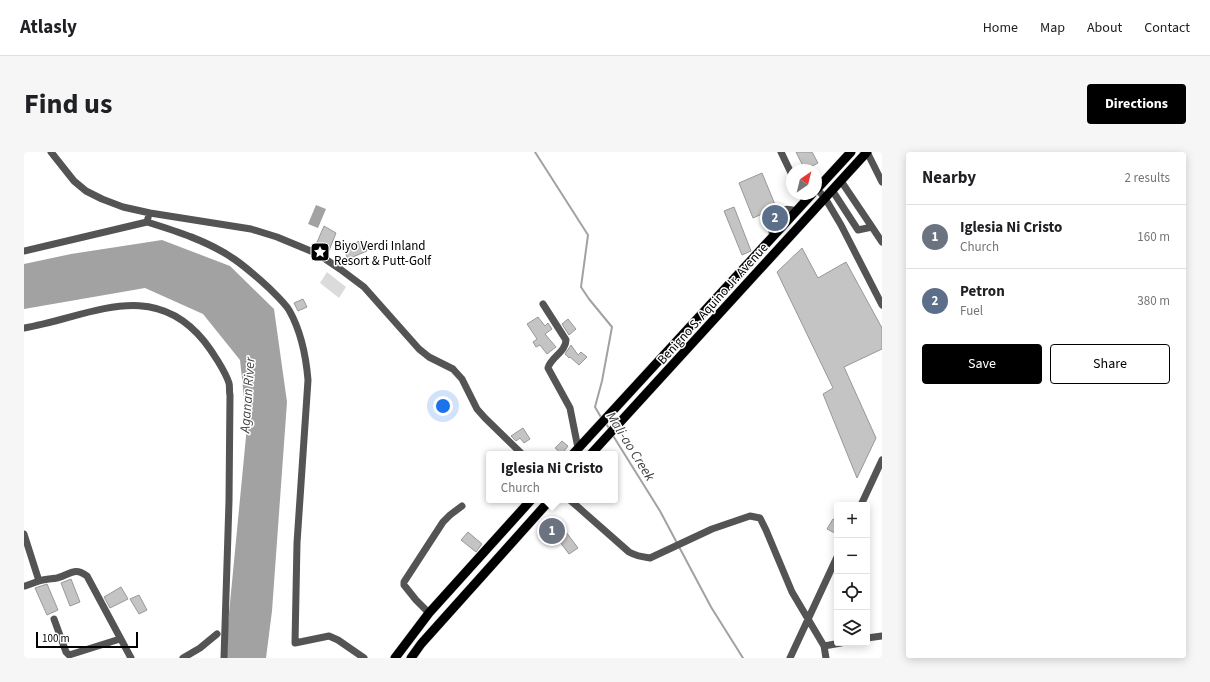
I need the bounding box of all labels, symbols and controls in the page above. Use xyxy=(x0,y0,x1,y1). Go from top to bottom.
text: Atlasly xyxy=(20,14,77,41)
text: Home xyxy=(983,18,1018,38)
text: Map xyxy=(1040,18,1065,38)
text: About xyxy=(1087,18,1122,38)
text: Contact xyxy=(1144,18,1190,38)
text: Find us xyxy=(24,84,112,124)
button: Directions xyxy=(1087,84,1186,124)
north arrow xyxy=(786,164,822,200)
text: Nearby xyxy=(922,166,976,190)
text: 2 results xyxy=(1125,169,1170,187)
pin: 2 xyxy=(762,203,788,233)
text: Iglesia Ni Cristo xyxy=(960,217,1062,238)
text: 1 xyxy=(932,228,938,246)
text: 160 m xyxy=(1137,228,1170,246)
place label: Biyo Verdi Inland Resort & Putt-Golf xyxy=(334,237,432,270)
text: Church xyxy=(960,238,999,256)
street label: Benigno S. Aquino Jr. Avenue xyxy=(653,239,772,368)
place icon: Biyo Verdi Inland Resort & Putt-Golf xyxy=(309,241,331,263)
text: Petron xyxy=(960,281,1005,302)
text: 2 xyxy=(932,292,938,310)
text: 380 m xyxy=(1137,292,1170,310)
text: Fuel xyxy=(960,302,983,320)
button: Save xyxy=(922,344,1042,384)
button: Share xyxy=(1050,344,1170,384)
water label: Aganan River xyxy=(235,355,261,435)
your location xyxy=(433,396,453,416)
water label: Mali-ao Creek xyxy=(601,408,660,485)
popup xyxy=(486,451,618,503)
text: Iglesia Ni Cristo xyxy=(501,458,603,479)
text: Church xyxy=(501,479,540,497)
map controls xyxy=(834,502,870,646)
button: + xyxy=(834,502,870,538)
pin: 1 xyxy=(539,516,565,546)
button: − xyxy=(834,538,870,574)
button: locate xyxy=(834,574,870,610)
button: layers xyxy=(834,610,870,646)
scale bar xyxy=(36,630,138,649)
text: 100 m xyxy=(42,631,70,646)

